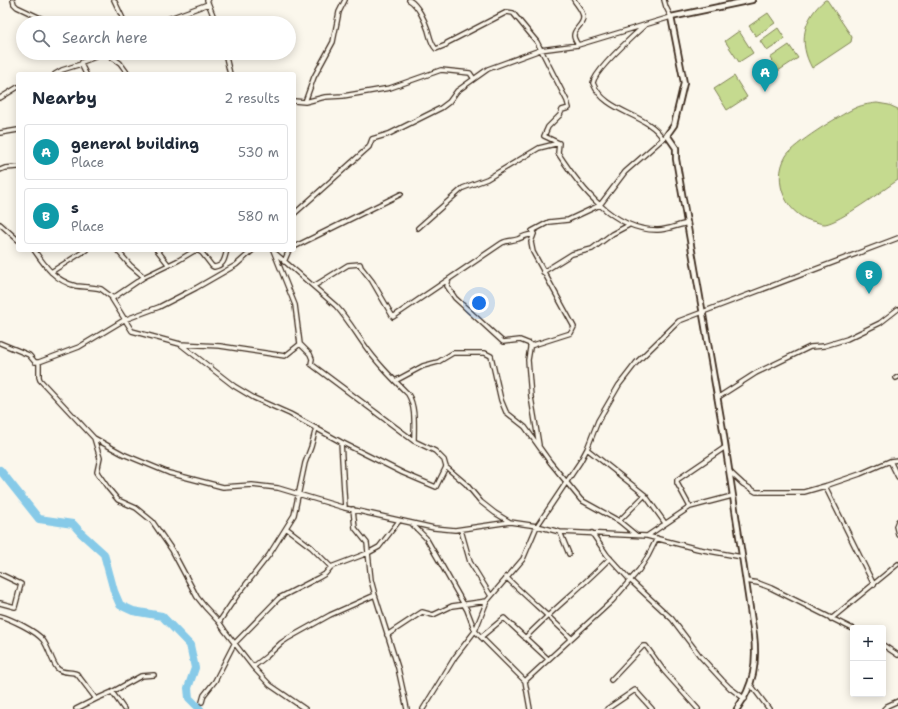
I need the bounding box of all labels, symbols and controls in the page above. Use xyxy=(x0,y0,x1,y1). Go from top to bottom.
search box xyxy=(16,16,296,60)
icon: search xyxy=(30,27,52,49)
text: Search here xyxy=(62,28,148,48)
pin: A xyxy=(752,59,778,92)
text: Nearby xyxy=(32,87,97,109)
text: 2 results xyxy=(224,90,280,107)
text: general building xyxy=(71,134,199,154)
text: A xyxy=(41,144,51,161)
text: 530 m xyxy=(238,144,279,161)
text: Place xyxy=(71,154,104,171)
text: s xyxy=(71,198,79,218)
text: B xyxy=(42,208,50,225)
text: 580 m xyxy=(238,208,279,225)
text: Place xyxy=(71,218,104,235)
pin: B xyxy=(856,261,882,294)
your location xyxy=(469,293,489,313)
map controls xyxy=(850,625,886,697)
button: + xyxy=(850,625,886,661)
button: − xyxy=(850,661,886,697)

